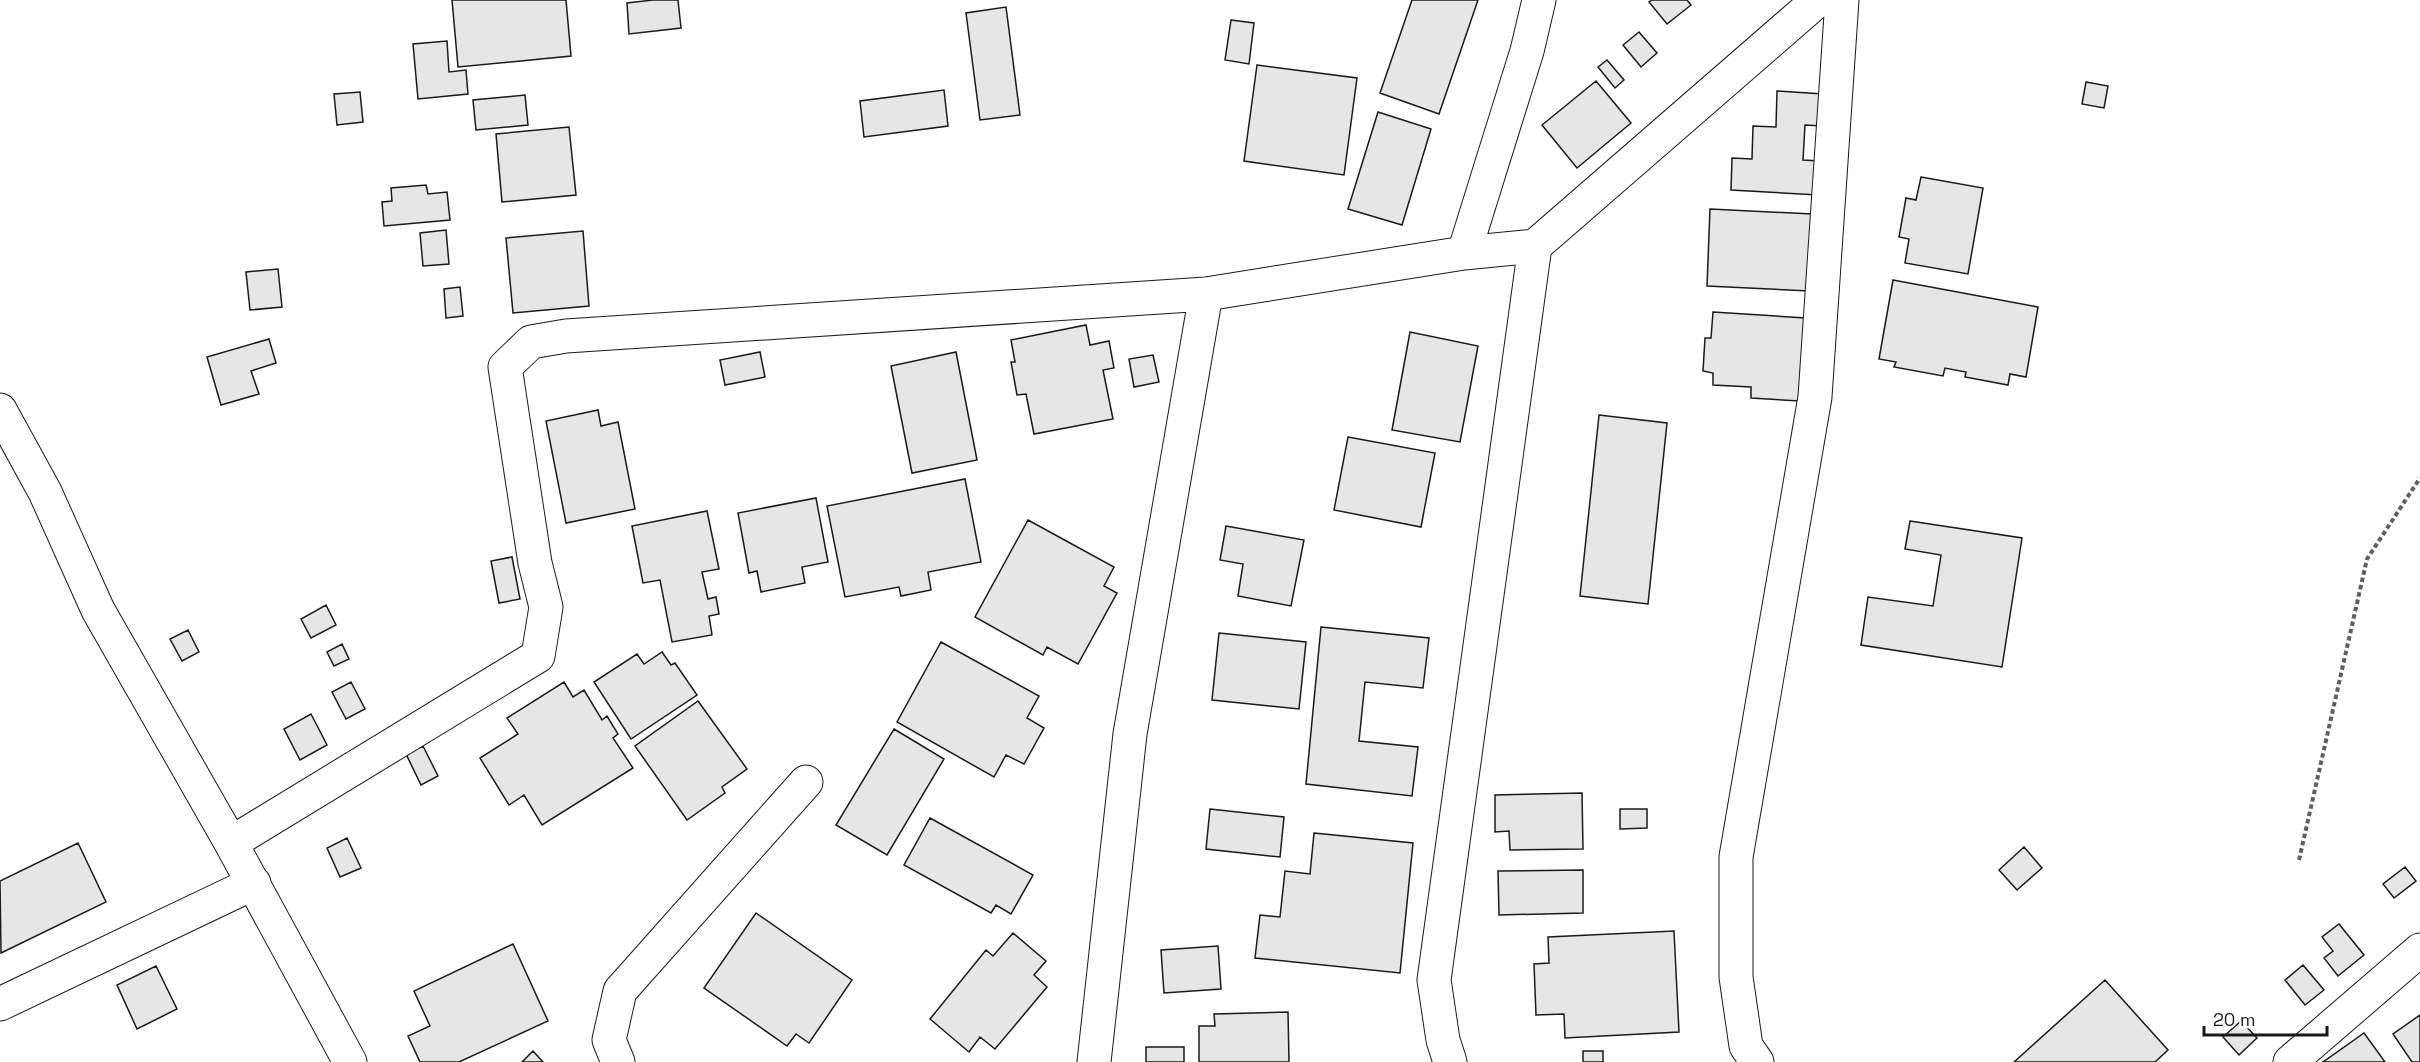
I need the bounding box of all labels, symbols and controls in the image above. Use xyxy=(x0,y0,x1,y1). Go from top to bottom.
scale bar xyxy=(2204,999,2327,1037)
text: 20 m xyxy=(2213,1008,2256,1031)

